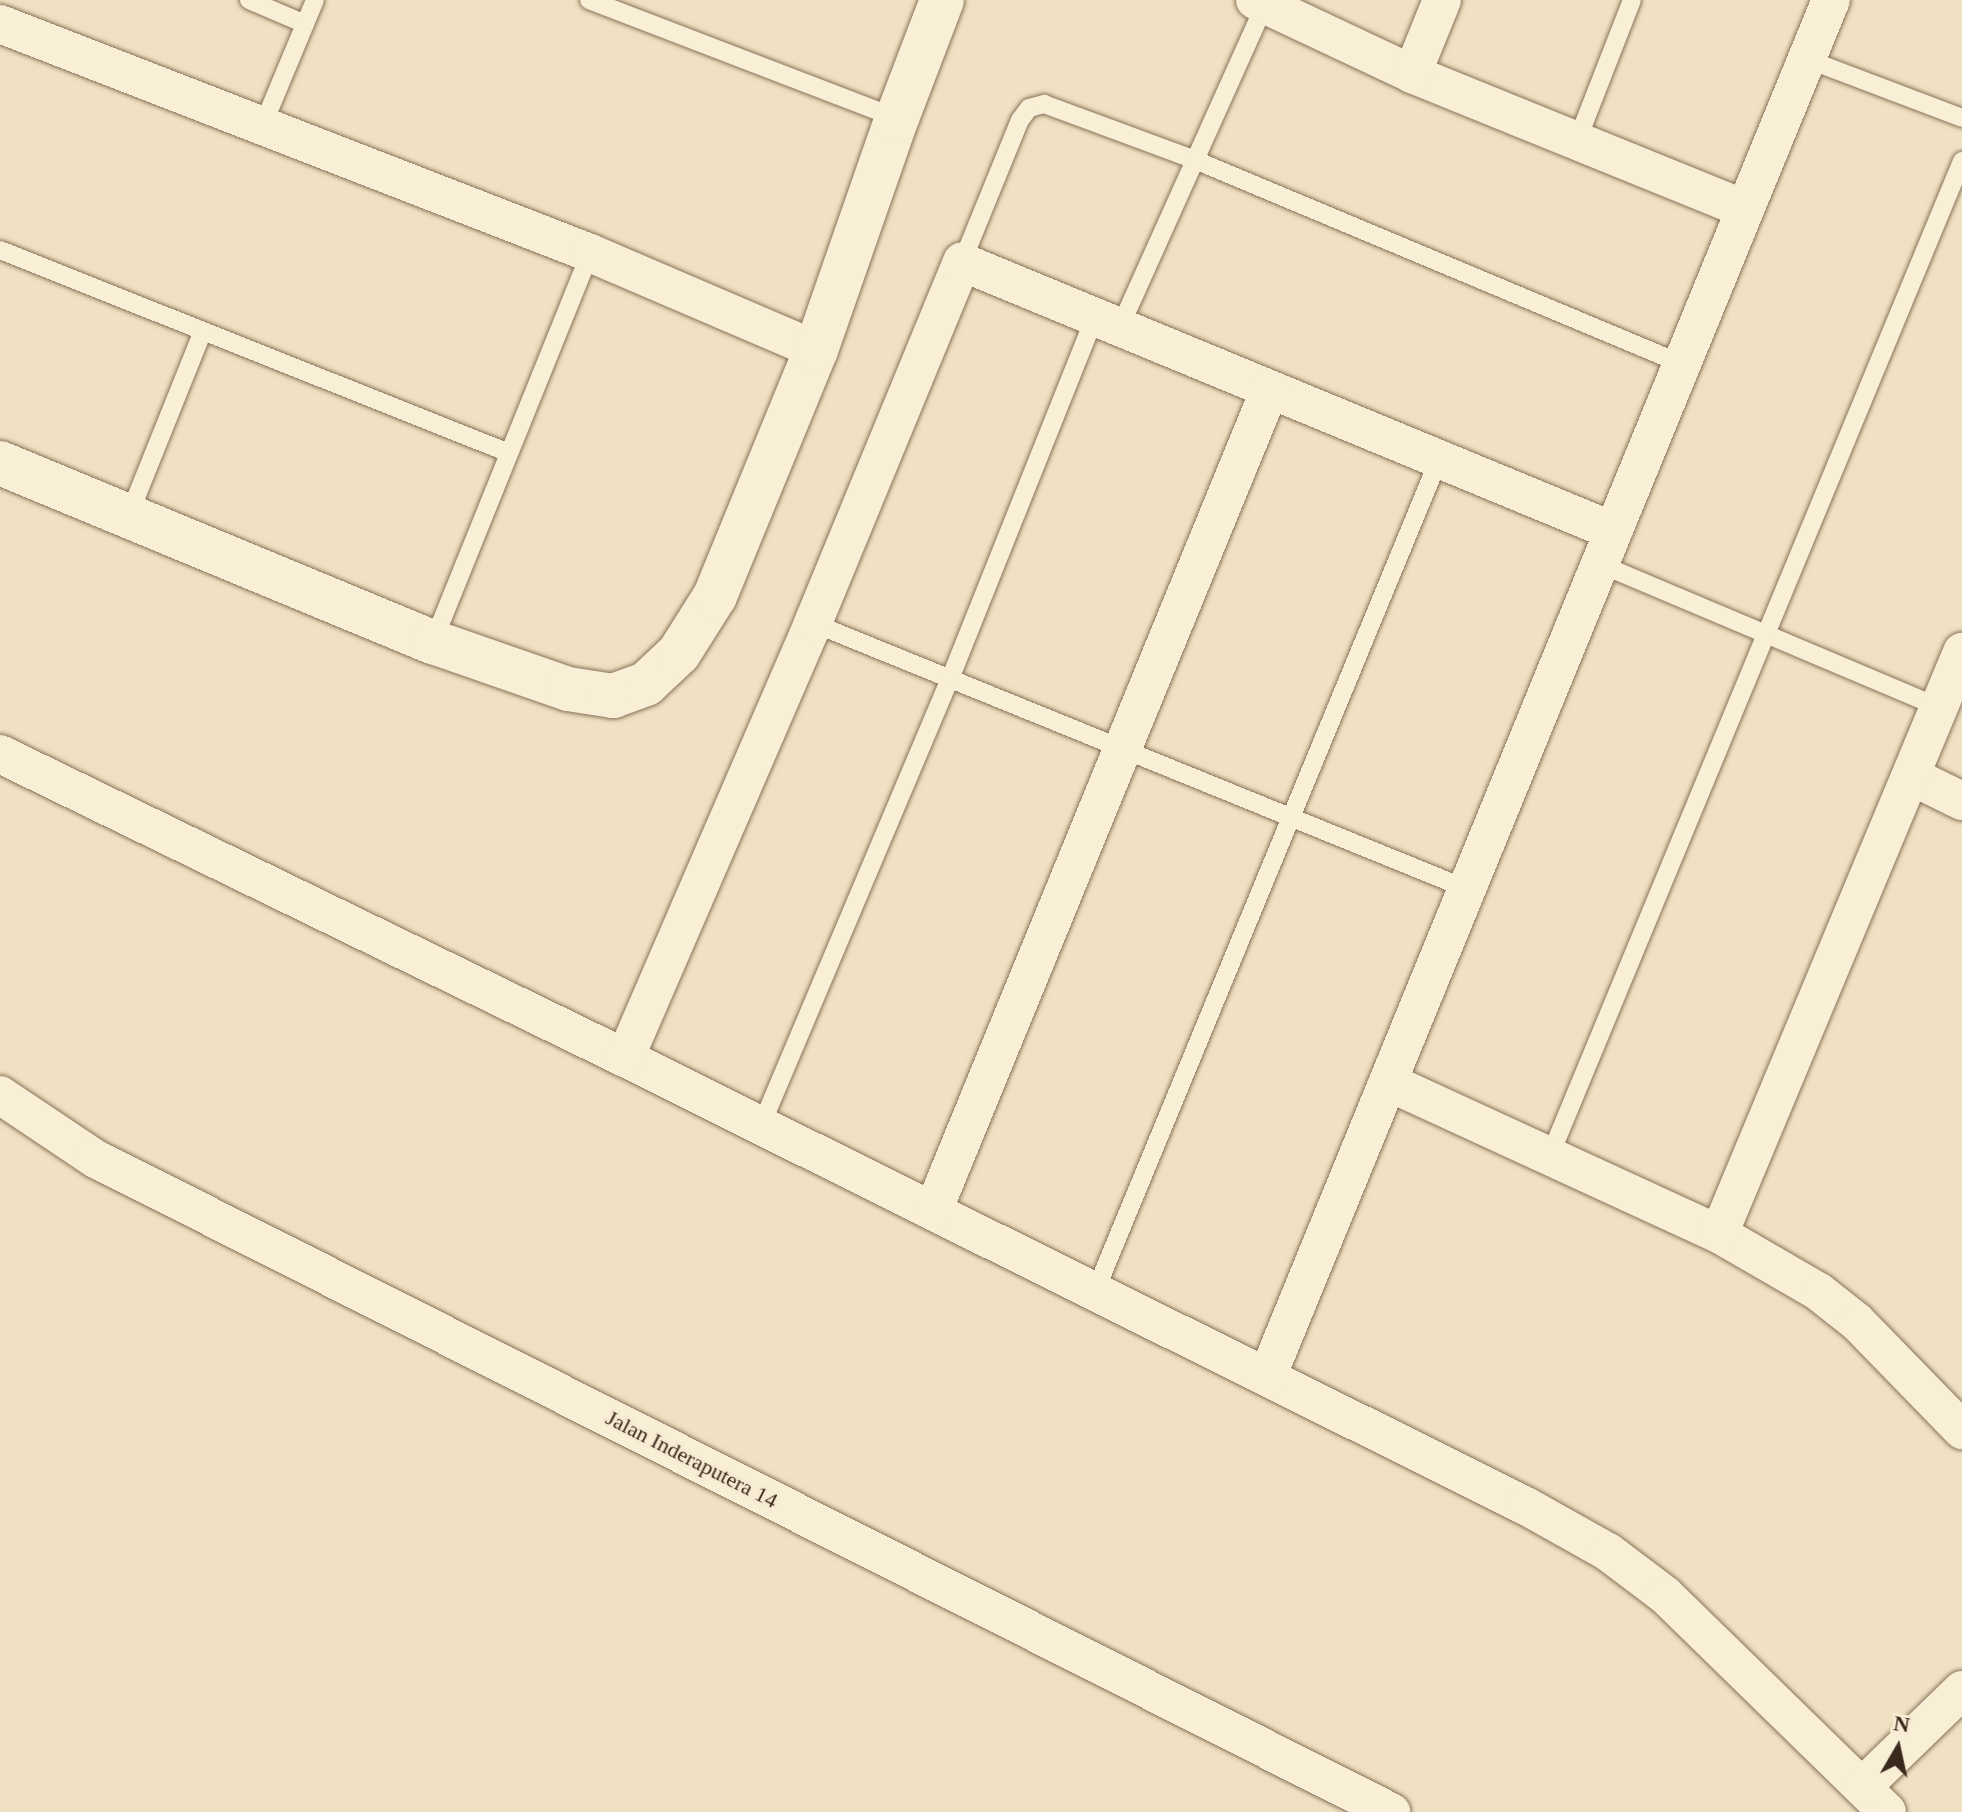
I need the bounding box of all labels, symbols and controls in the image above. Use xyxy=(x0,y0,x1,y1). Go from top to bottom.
street label: Jalan Inderaputera 14 xyxy=(602,1404,782,1514)
north arrow xyxy=(1858,1708,1938,1788)
text: N xyxy=(1892,1710,1912,1737)

